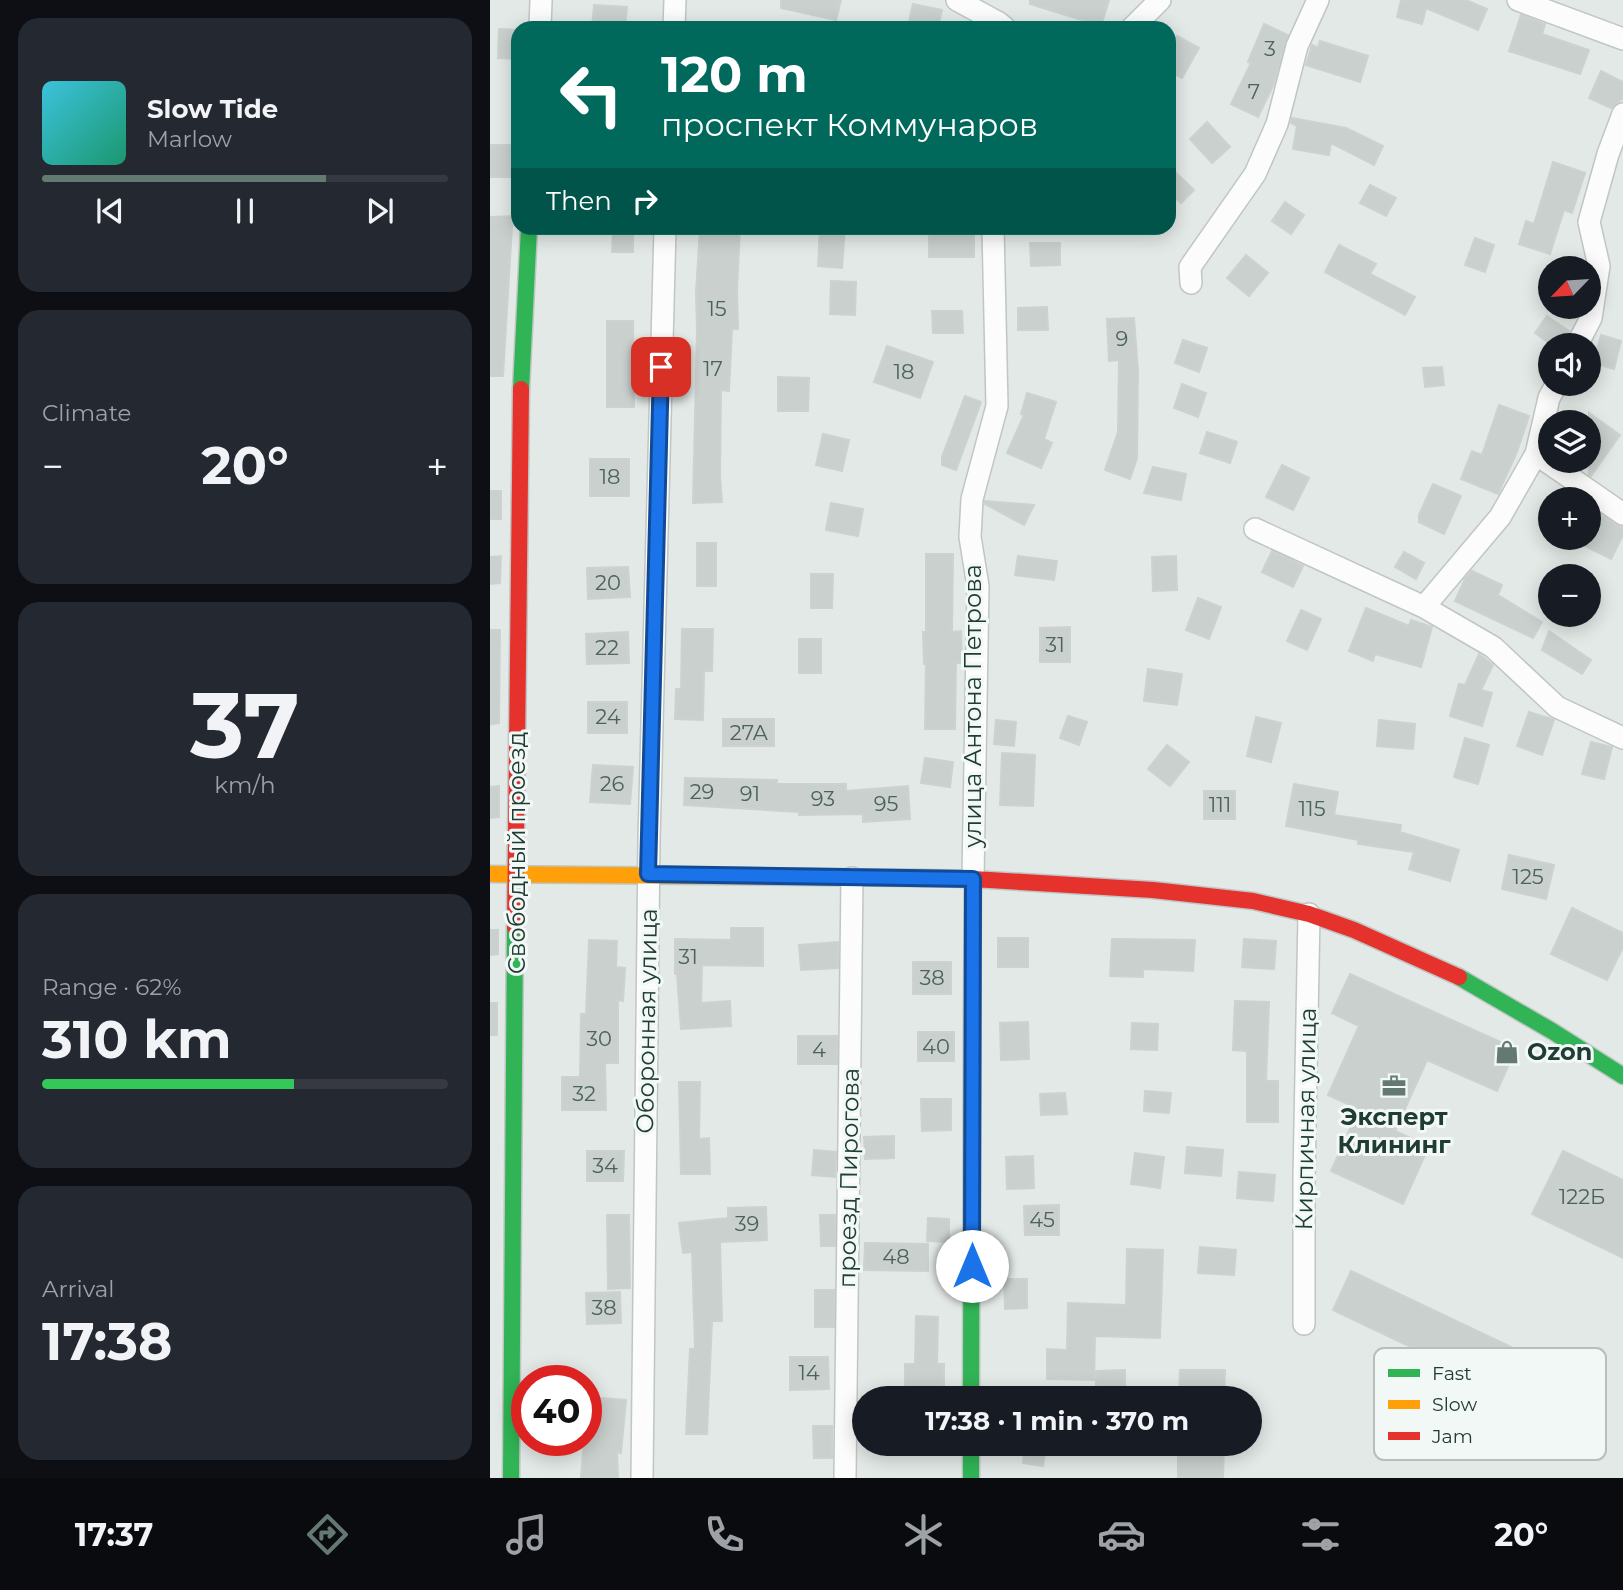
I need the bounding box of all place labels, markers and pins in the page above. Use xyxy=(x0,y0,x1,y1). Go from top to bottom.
pin xyxy=(631,337,691,397)
place label: Ozon xyxy=(1527,1037,1592,1066)
shop icon: Ozon xyxy=(1493,1038,1521,1066)
office icon: Эксперт Клининг xyxy=(1380,1072,1408,1100)
place label: Эксперт Клининг xyxy=(1337,1102,1451,1159)

